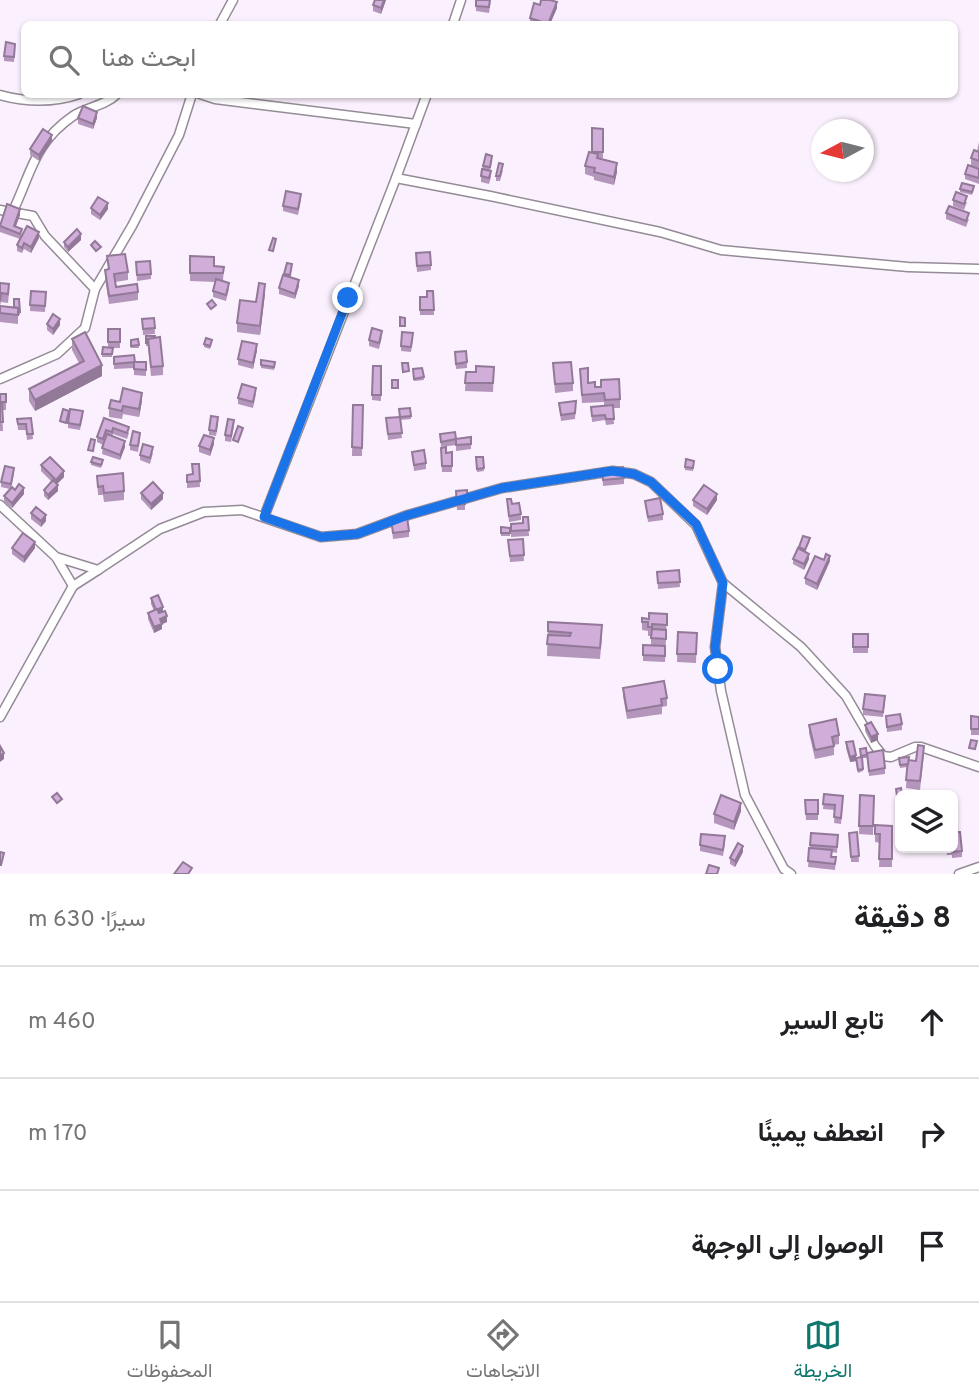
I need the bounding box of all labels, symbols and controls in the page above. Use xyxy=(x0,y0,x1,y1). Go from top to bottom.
search box xyxy=(21,21,958,98)
icon: search xyxy=(45,41,83,79)
text: ابحث هنا xyxy=(101,43,196,76)
north arrow xyxy=(811,119,874,182)
route end xyxy=(332,282,363,313)
route start xyxy=(702,653,733,684)
map controls xyxy=(895,790,958,853)
button: layers xyxy=(895,790,958,853)
text: 8 دقيقة xyxy=(854,901,951,938)
text: سيرًا · 630 m xyxy=(28,906,146,935)
icon: ahead xyxy=(913,1003,951,1041)
text: تابع السير xyxy=(781,1006,884,1039)
text: 460 m xyxy=(28,1008,96,1037)
icon: right xyxy=(913,1115,951,1153)
text: انعطف يمينًا xyxy=(758,1118,884,1151)
text: 170 m xyxy=(28,1120,87,1149)
icon: arrive xyxy=(913,1227,951,1265)
text: الوصول إلى الوجهة xyxy=(691,1230,884,1263)
tab: المحفوظات xyxy=(127,1316,212,1387)
tab: الاتجاهات xyxy=(466,1316,540,1387)
tab: الخريطة xyxy=(793,1316,852,1387)

